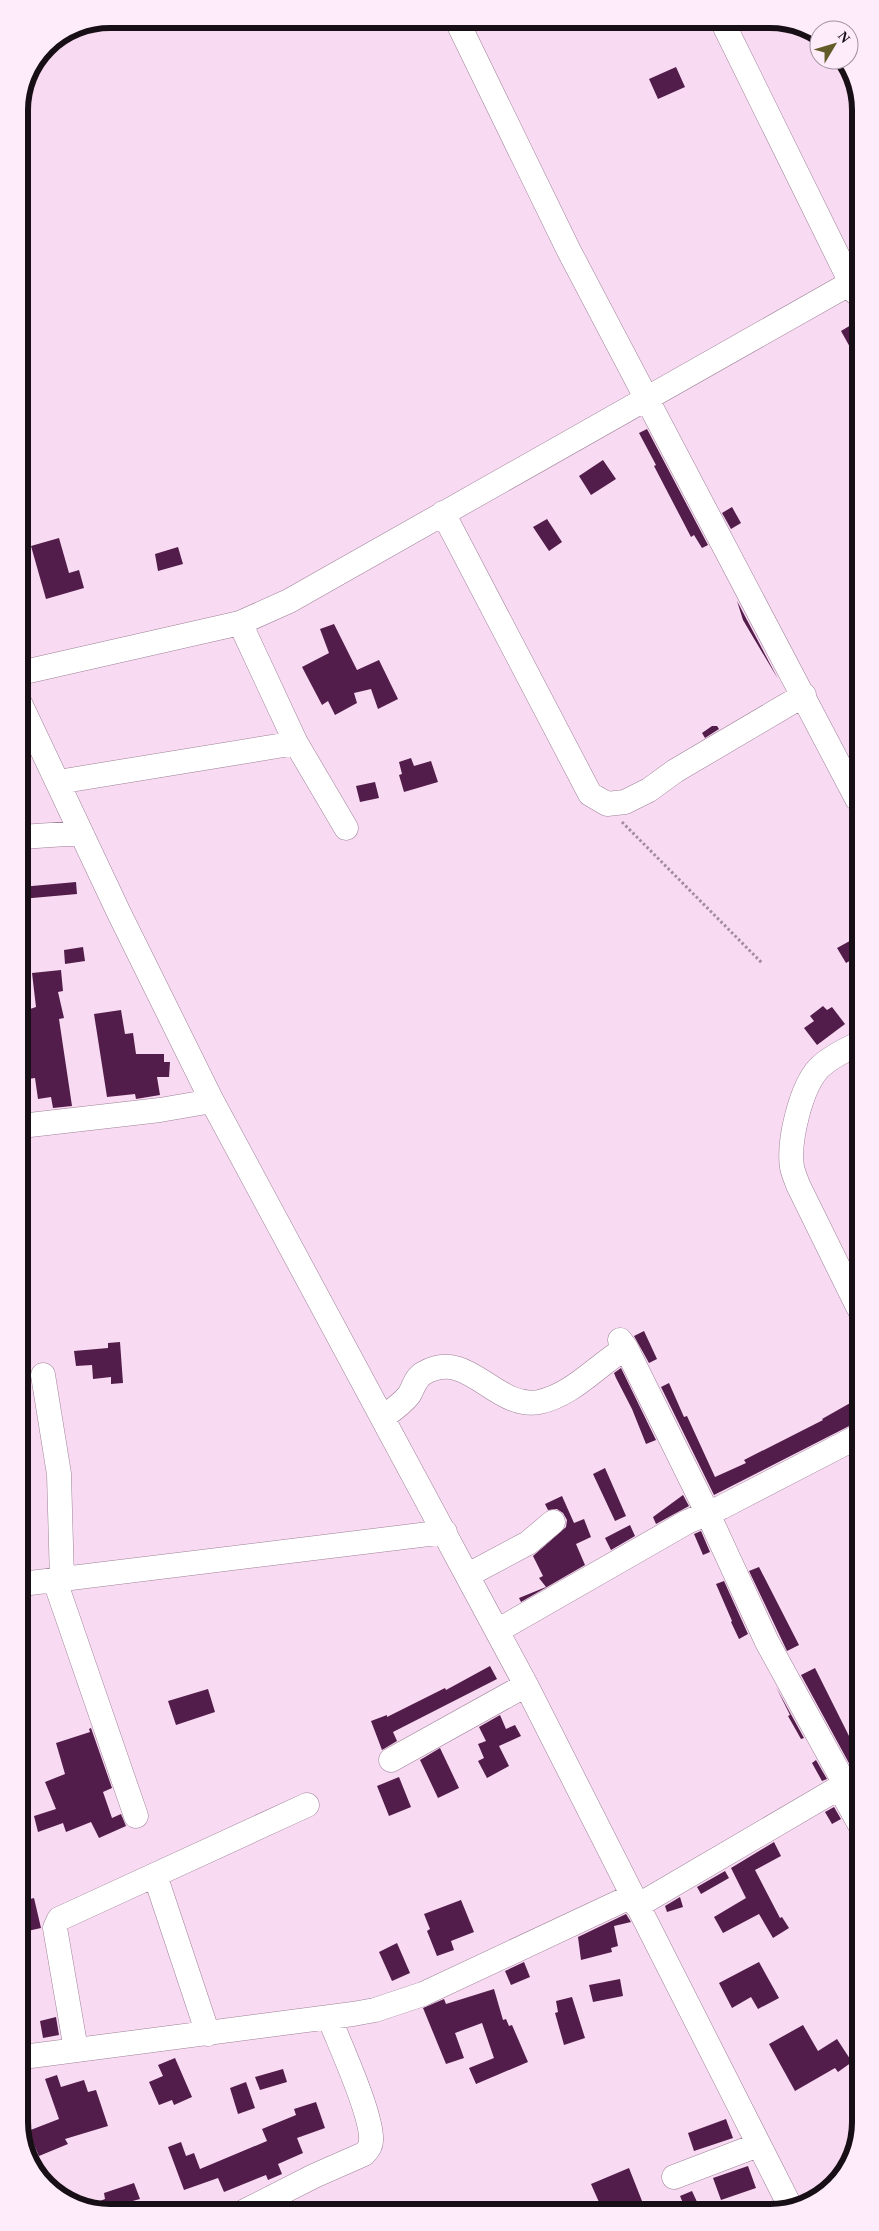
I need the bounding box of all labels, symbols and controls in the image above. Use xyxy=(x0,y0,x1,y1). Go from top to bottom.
north arrow xyxy=(809,20,859,70)
text: N xyxy=(835,29,853,46)

